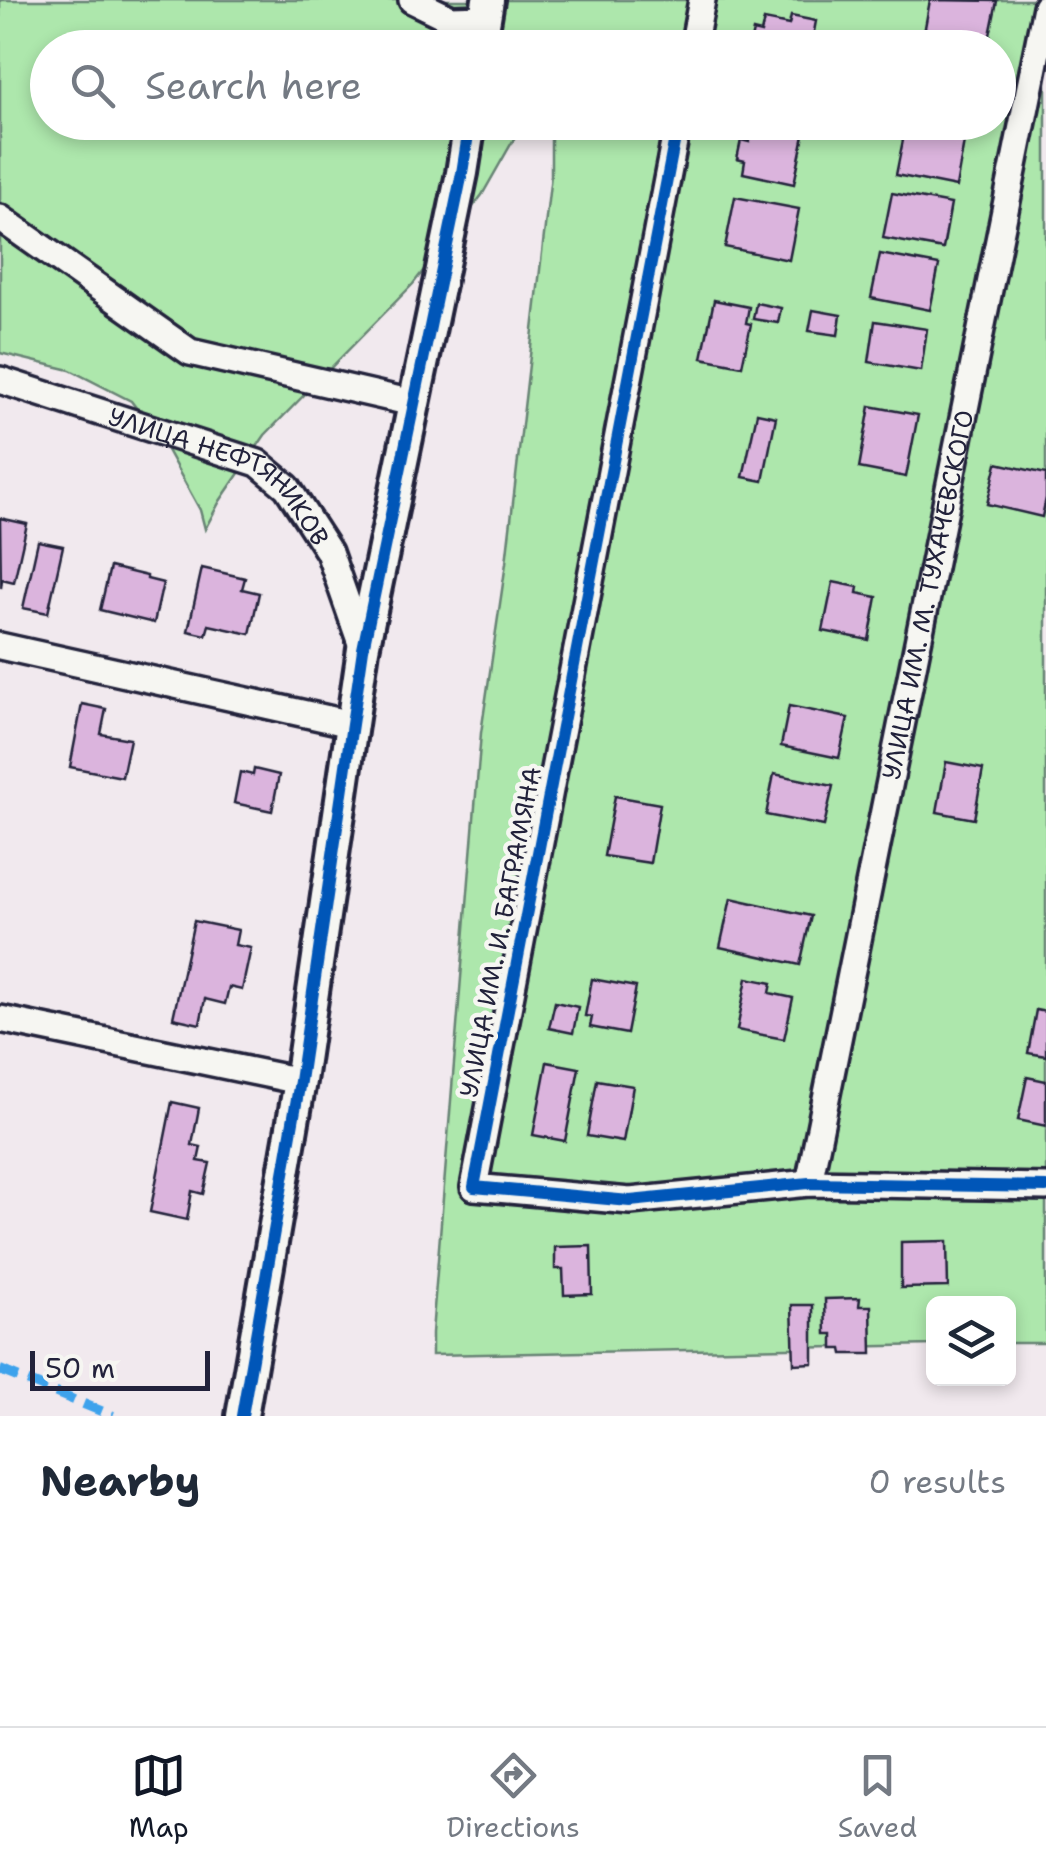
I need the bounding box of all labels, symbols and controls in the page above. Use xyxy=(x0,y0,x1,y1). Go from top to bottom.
search box xyxy=(30,30,1016,140)
icon: search xyxy=(65,58,120,113)
text: Search here xyxy=(145,60,362,111)
street label: УЛИЦА НЕФТЯНИКОВ xyxy=(104,399,337,552)
street label: УЛИЦА ИМ. М. ТУХАЧЕВСКОГО xyxy=(874,407,981,783)
street label: УЛИЦА ИМ. И. БАГРАМЯНА xyxy=(451,764,549,1100)
map controls xyxy=(926,1296,1016,1386)
button: layers xyxy=(926,1296,1016,1386)
scale bar xyxy=(30,1346,210,1390)
text: 50 m xyxy=(45,1349,115,1387)
text: Nearby xyxy=(40,1453,200,1509)
text: 0 results xyxy=(869,1460,1006,1503)
tab: Map xyxy=(129,1748,189,1846)
tab: Directions xyxy=(446,1748,580,1846)
tab: Saved xyxy=(838,1748,917,1846)

